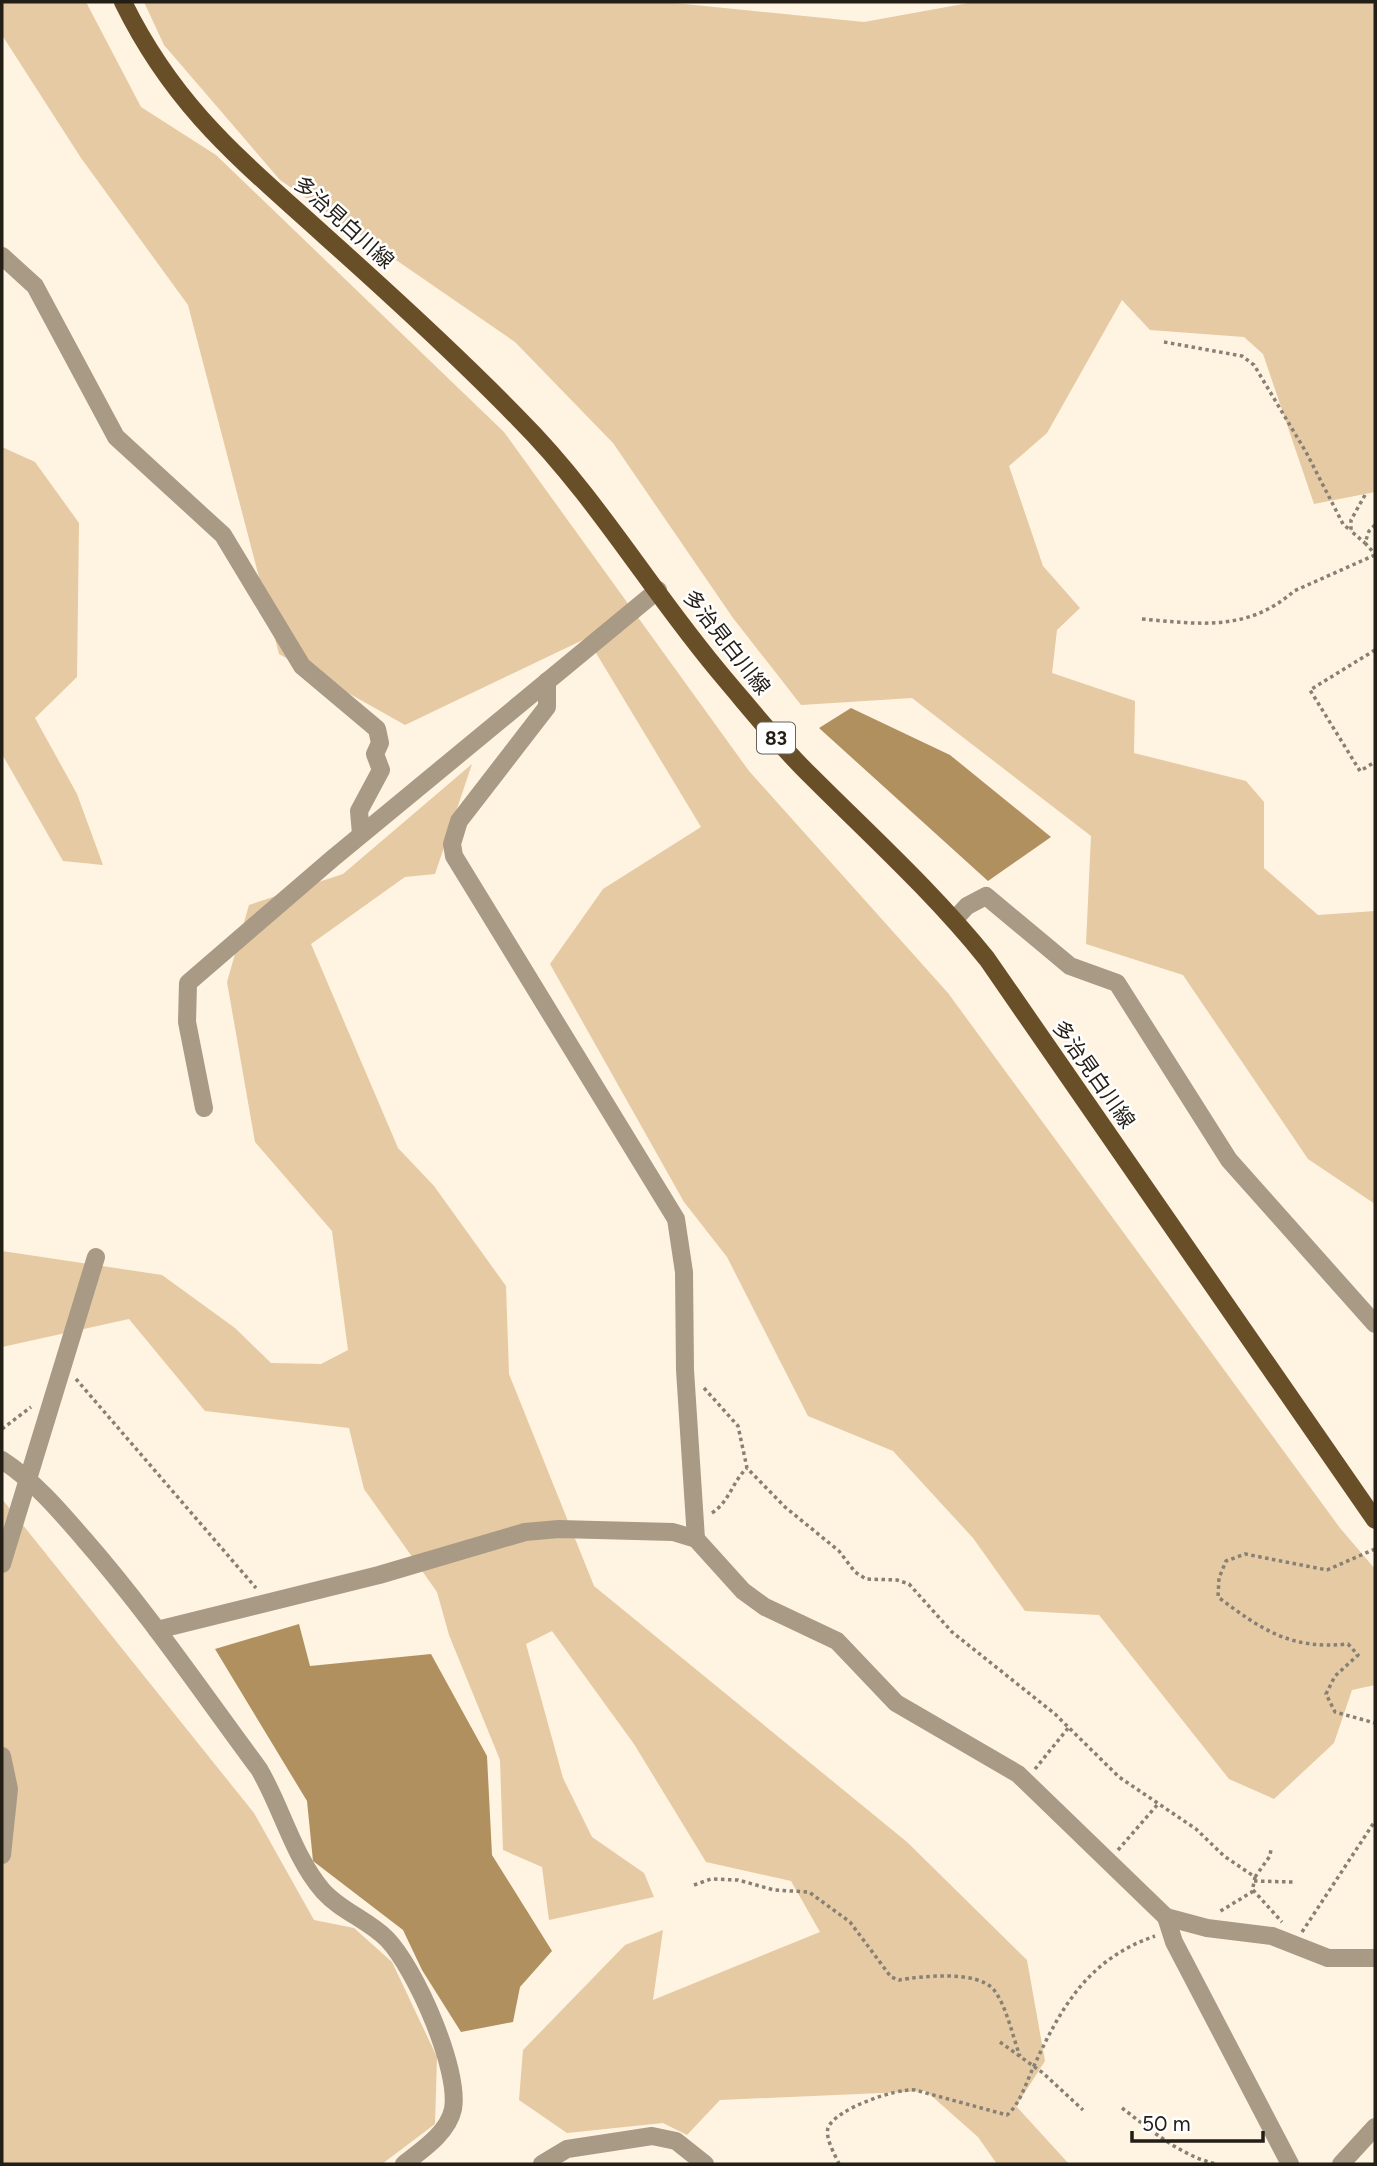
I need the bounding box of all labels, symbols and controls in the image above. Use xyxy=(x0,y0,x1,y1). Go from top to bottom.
street label: 多治見白川線 xyxy=(289,171,399,273)
street label: 多治見白川線 xyxy=(678,585,776,699)
road number: 83 xyxy=(757,722,795,754)
street label: 多治見白川線 xyxy=(1048,1015,1140,1133)
scale bar xyxy=(1132,2100,1263,2144)
text: 50 m xyxy=(1142,2111,1191,2136)

